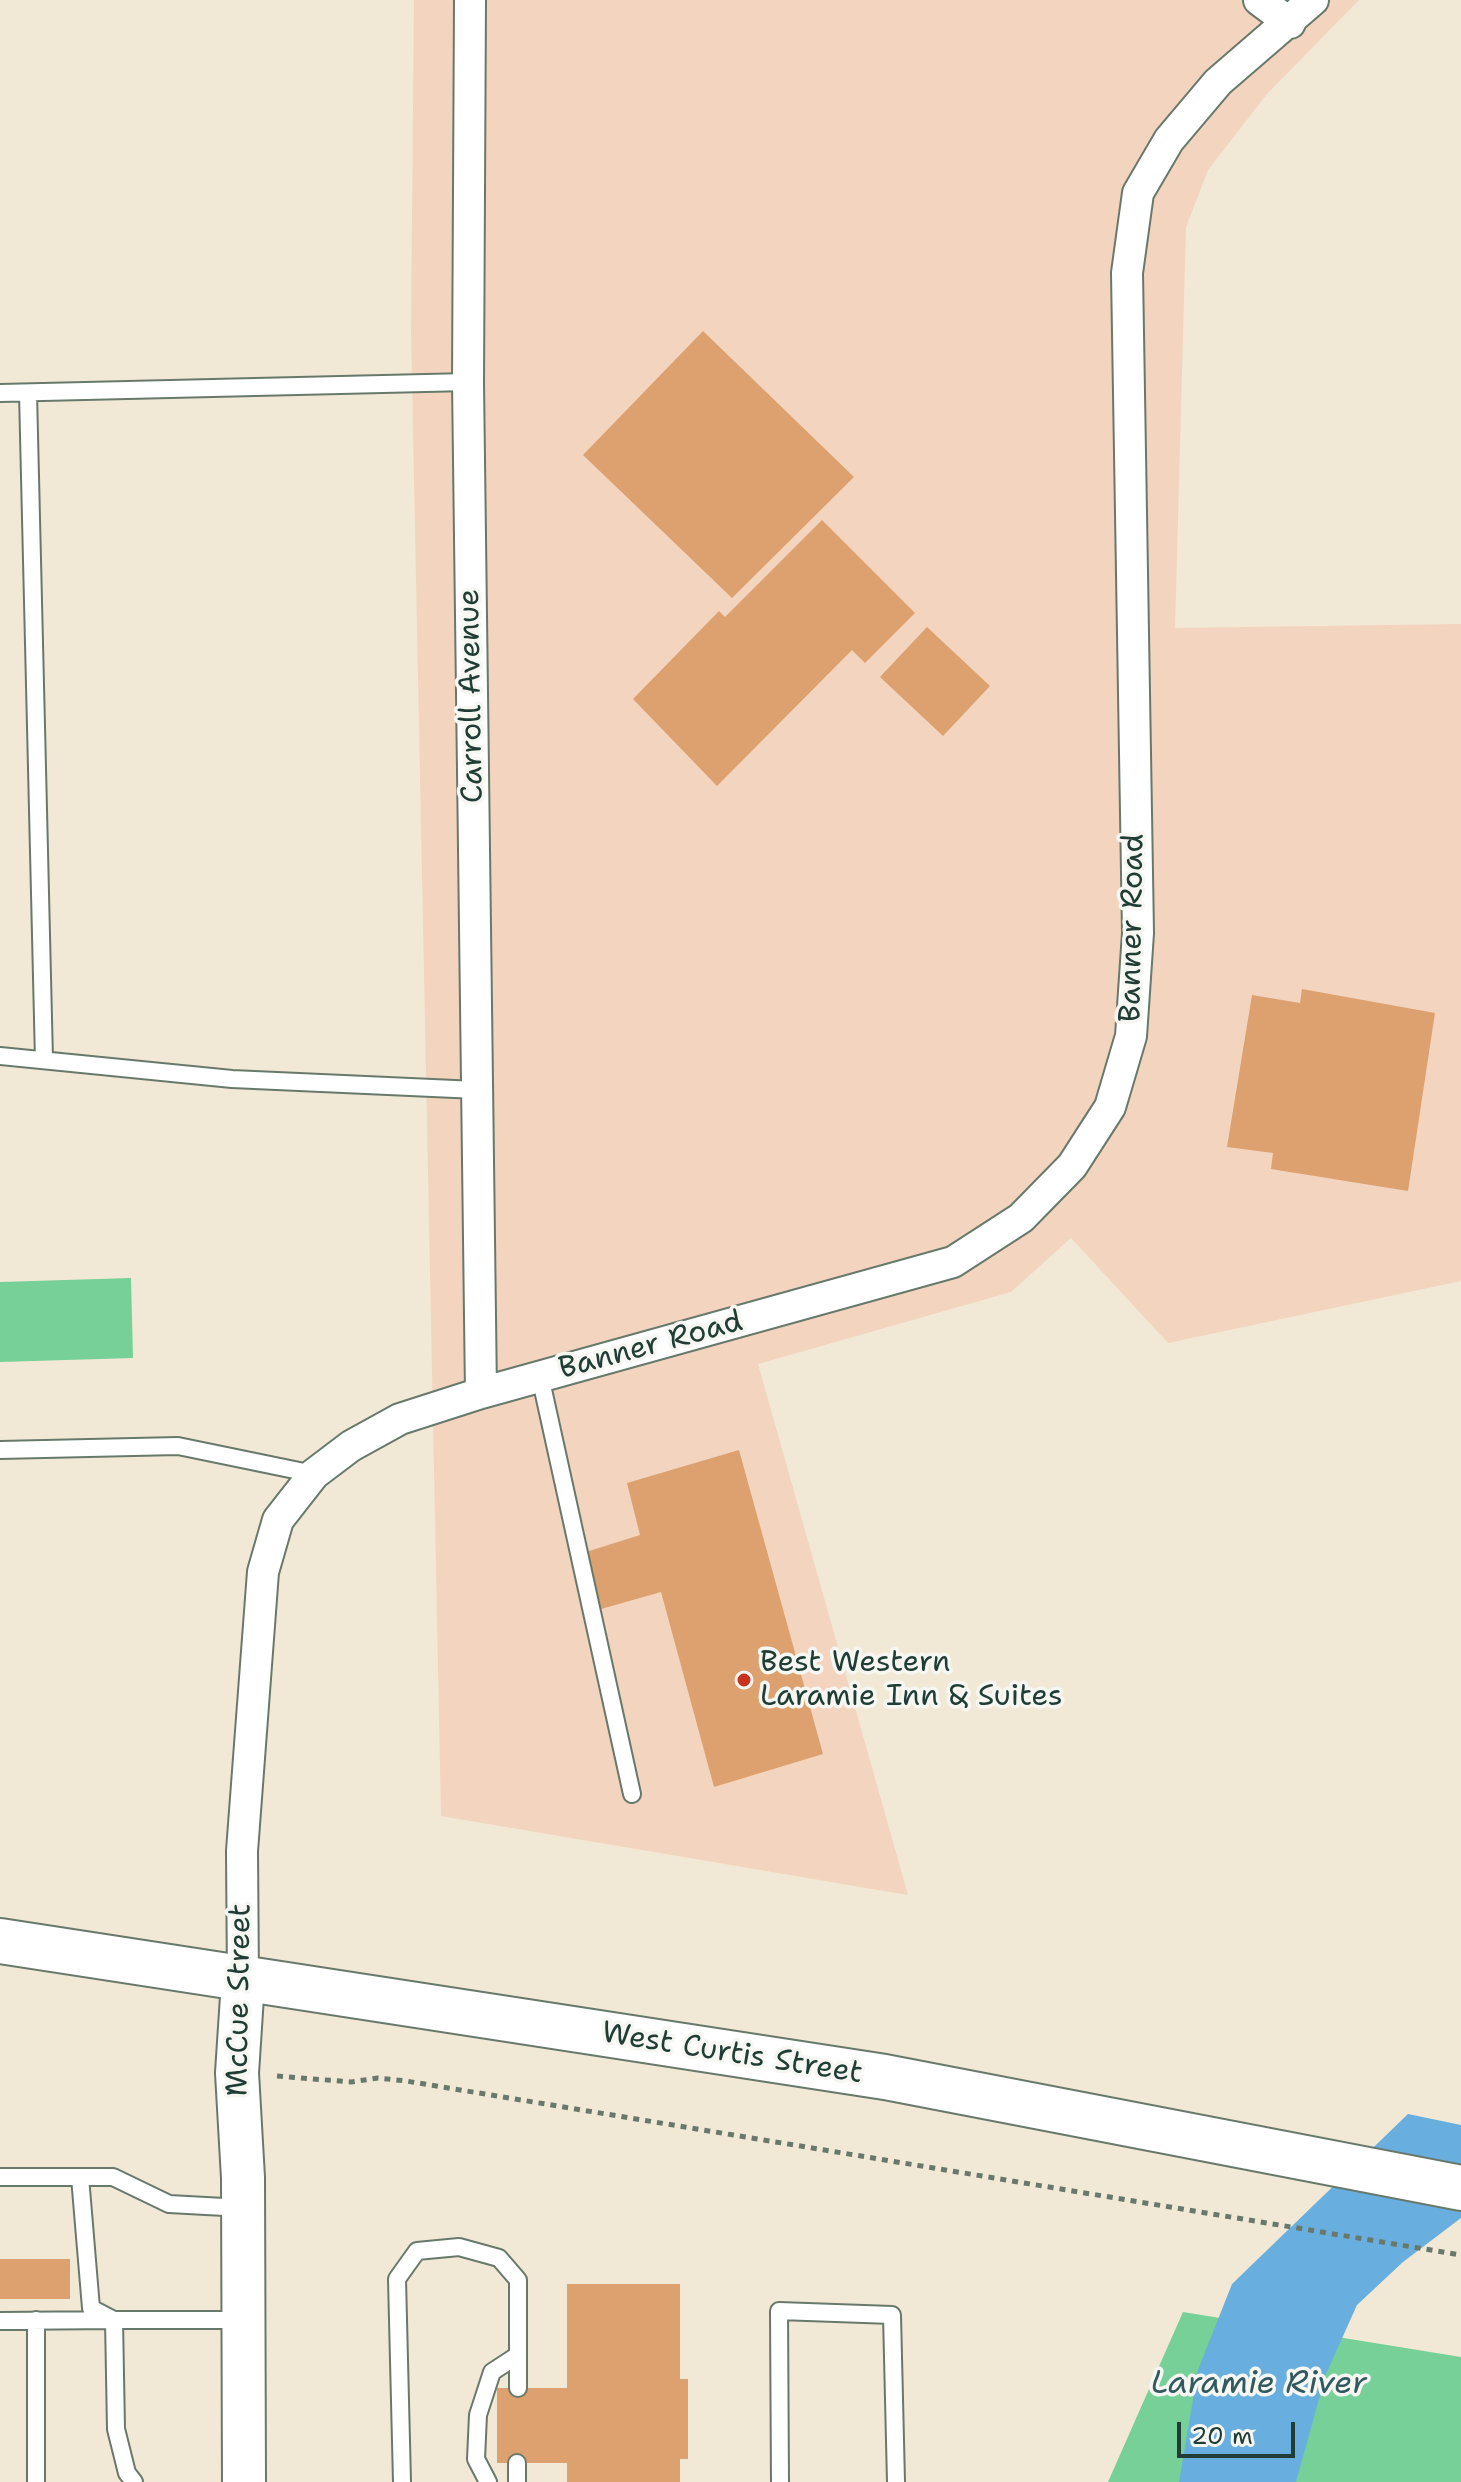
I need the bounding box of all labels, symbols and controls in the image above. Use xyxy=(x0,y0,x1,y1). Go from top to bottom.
street label: Carroll Avenue xyxy=(452,589,492,803)
street label: Banner Road xyxy=(1113,833,1153,1023)
street label: Banner Road xyxy=(555,1304,747,1388)
place label: Best Western Laramie Inn & Suites xyxy=(760,1645,1063,1716)
marker: Best Western Laramie Inn & Suites xyxy=(735,1671,753,1689)
street label: McCue Street xyxy=(220,1903,260,2097)
street label: West Curtis Street xyxy=(599,2016,865,2092)
water label: Laramie River xyxy=(1151,2366,1367,2404)
scale bar xyxy=(1181,2406,1299,2456)
text: 20 m xyxy=(1191,2420,1253,2452)

